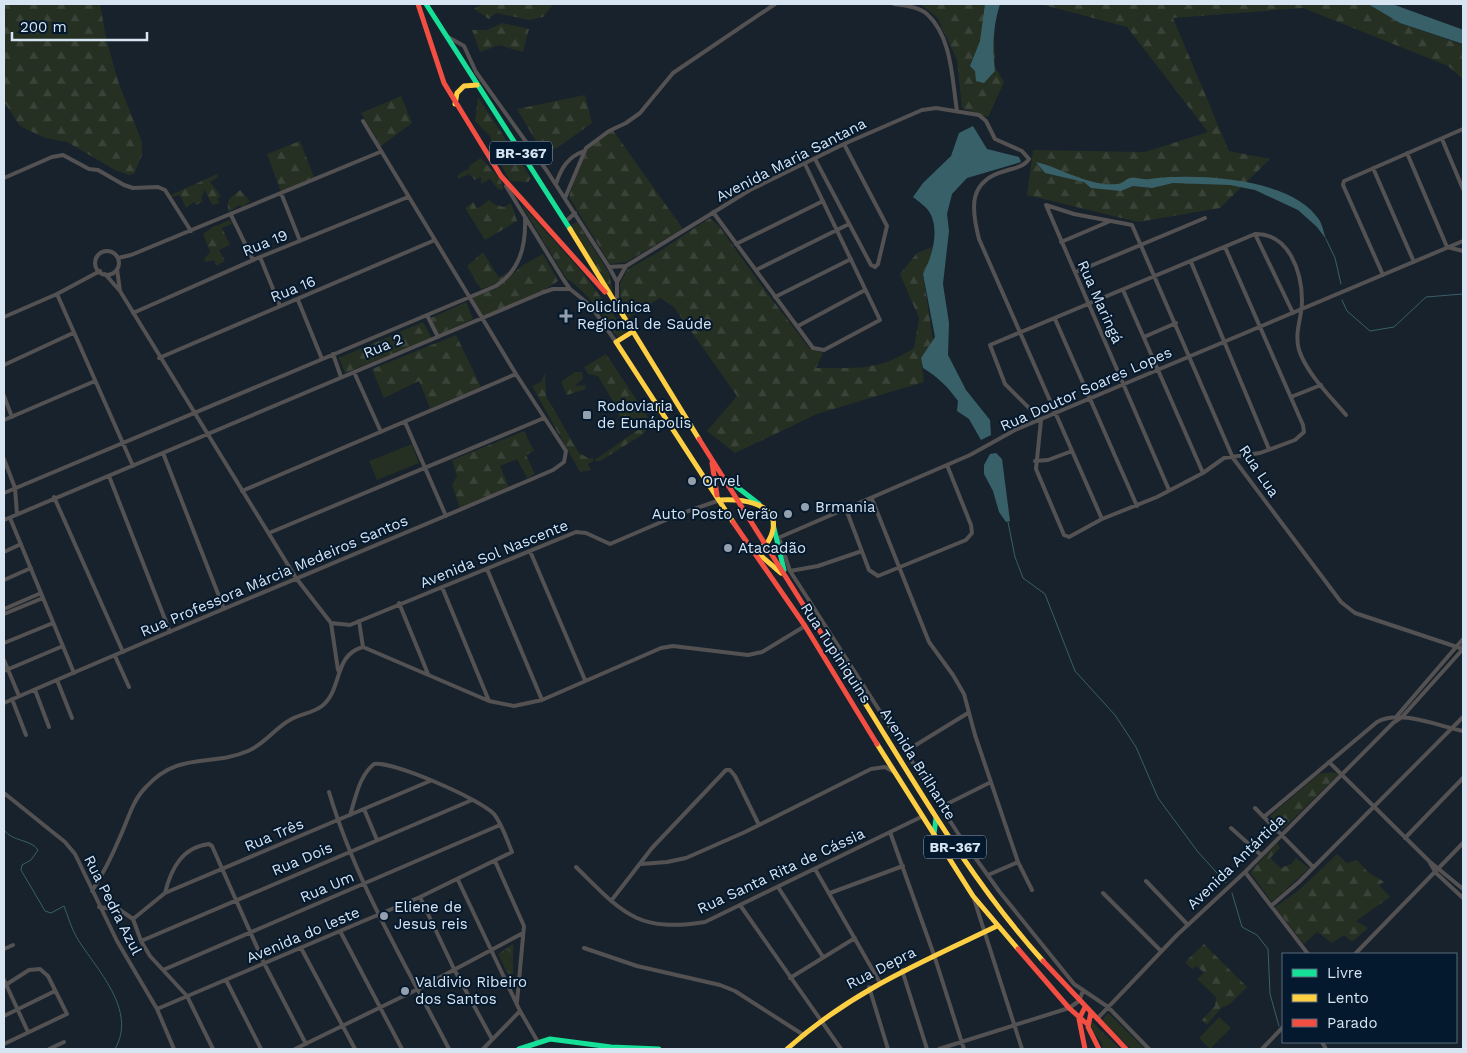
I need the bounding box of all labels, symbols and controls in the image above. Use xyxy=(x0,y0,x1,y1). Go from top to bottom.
scale bar xyxy=(12,10,148,42)
text: 200 m xyxy=(20,18,67,36)
street label: Avenida Maria Santana xyxy=(713,114,870,206)
road number: BR-367 xyxy=(490,142,552,164)
street label: Rua 19 xyxy=(240,226,290,260)
street label: Rua Maringá xyxy=(1074,258,1127,347)
street label: Rua 16 xyxy=(268,272,318,306)
place label: Policlínica Regional de Saúde xyxy=(577,298,712,333)
marker: Policlínica Regional de Saúde xyxy=(559,309,573,323)
street label: Rua 2 xyxy=(361,330,405,362)
street label: Rua Doutor Soares Lopes xyxy=(997,343,1175,435)
place label: Rodoviaria de Eunápolis xyxy=(597,397,692,432)
marker: Rodoviaria de Eunápolis xyxy=(581,409,593,421)
street label: Rua Lua xyxy=(1235,442,1283,501)
place label: Orvel xyxy=(702,472,741,490)
marker: Orvel xyxy=(686,475,698,487)
place label: Brmania xyxy=(815,498,876,516)
marker: Brmania xyxy=(799,501,811,513)
place label: Auto Posto Verão xyxy=(652,505,778,523)
marker: Auto Posto Verão xyxy=(782,508,794,520)
street label: Rua Professora Márcia Medeiros Santos xyxy=(138,511,411,641)
street label: Avenida Sol Nascente xyxy=(417,516,571,592)
place label: Atacadão xyxy=(738,539,806,557)
marker: Atacadão xyxy=(722,542,734,554)
street label: Rua Tupiniquins xyxy=(797,600,875,707)
street label: Avenida Brilhante xyxy=(876,705,960,823)
street label: Avenida Antártida xyxy=(1183,810,1289,913)
street label: Rua Três xyxy=(242,814,306,855)
street label: Rua Santa Rita de Cássia xyxy=(694,824,868,918)
road number: BR-367 xyxy=(924,836,986,859)
street label: Rua Dois xyxy=(269,838,335,880)
street label: Rua Pedra Azul xyxy=(80,852,146,958)
street label: Rua Um xyxy=(297,868,357,906)
place label: Eliene de Jesus reis xyxy=(394,898,468,933)
street label: Avenida do leste xyxy=(244,903,362,967)
marker: Eliene de Jesus reis xyxy=(378,910,390,922)
street label: Rua Depra xyxy=(843,943,919,993)
legend xyxy=(1282,953,1457,1043)
text: Livre xyxy=(1327,964,1362,982)
place label: Valdivio Ribeiro dos Santos xyxy=(415,973,527,1008)
marker: Valdivio Ribeiro dos Santos xyxy=(399,985,411,997)
text: Lento xyxy=(1327,989,1369,1007)
text: Parado xyxy=(1327,1014,1377,1032)

